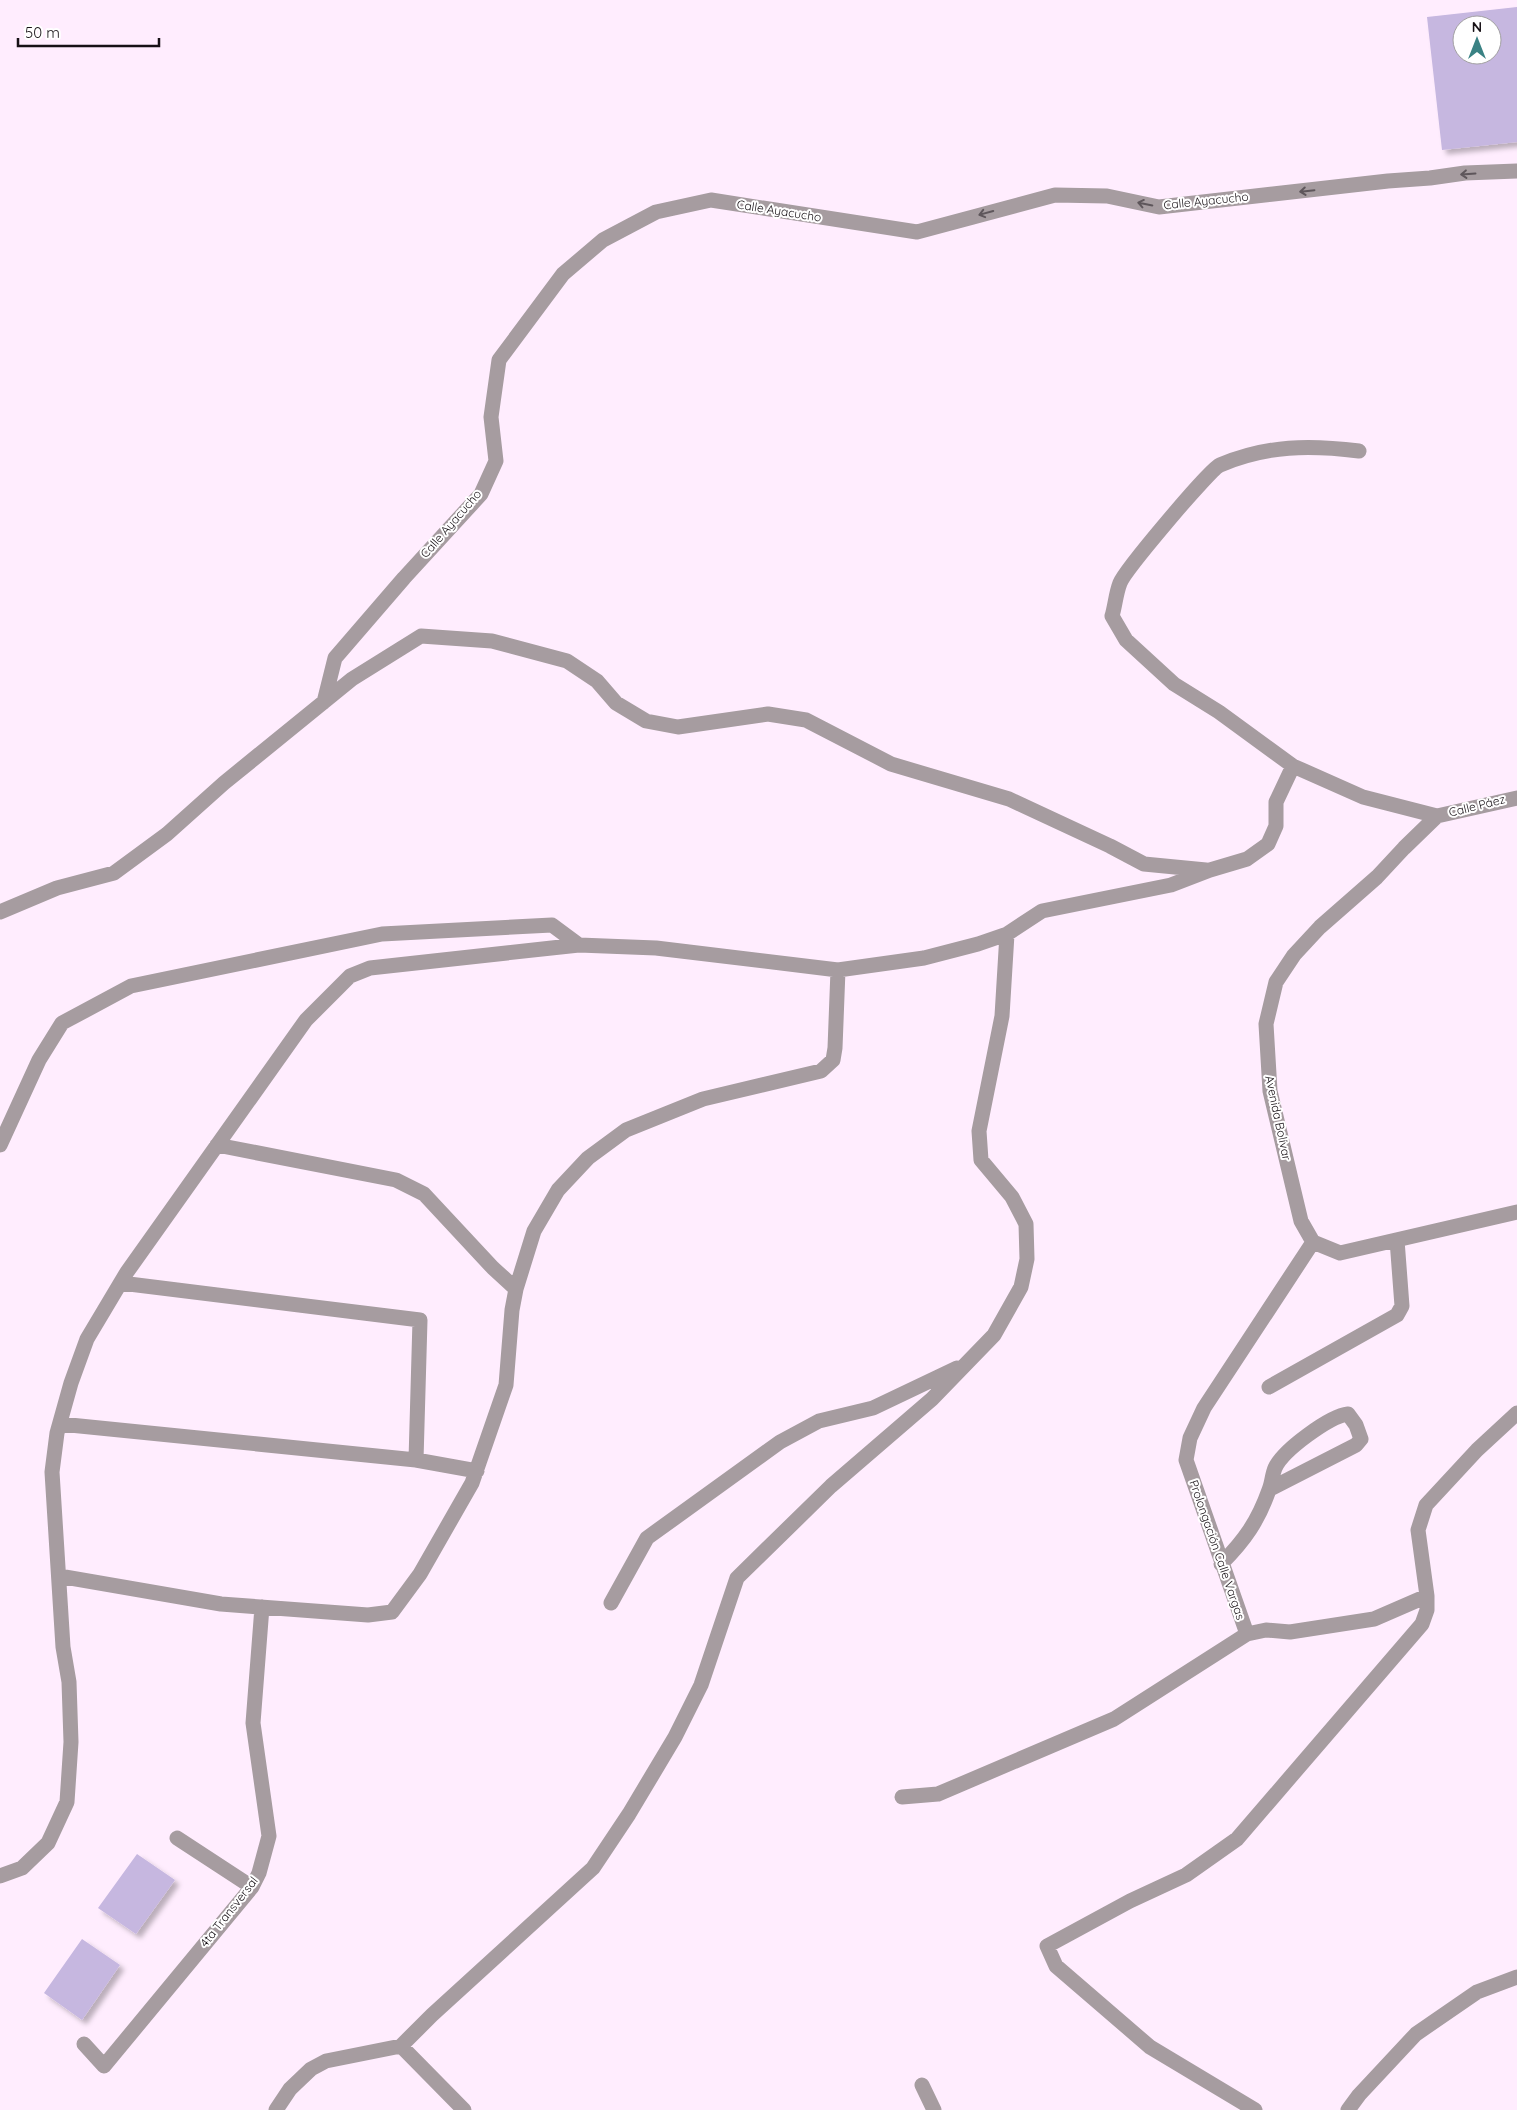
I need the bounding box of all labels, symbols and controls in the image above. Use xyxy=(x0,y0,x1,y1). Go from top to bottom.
scale bar xyxy=(18,15,159,47)
north arrow xyxy=(1452,15,1502,65)
text: N xyxy=(1472,18,1482,36)
text: 50 m xyxy=(25,23,60,42)
one-way arrow xyxy=(1461,169,1477,178)
one-way arrow xyxy=(1299,186,1315,195)
street label: Calle Ayacucho xyxy=(1163,189,1249,212)
street label: Calle Ayacucho xyxy=(736,196,822,225)
one-way arrow xyxy=(1138,199,1154,208)
one-way arrow xyxy=(979,209,995,219)
street label: Calle Ayacucho xyxy=(417,487,484,561)
street label: Calle Páez xyxy=(1447,791,1507,820)
street label: Avenida Bolívar xyxy=(1262,1074,1295,1162)
street label: Prolongación Calle Vargas xyxy=(1186,1478,1249,1622)
street label: 4ta Transversal xyxy=(196,1873,261,1950)

